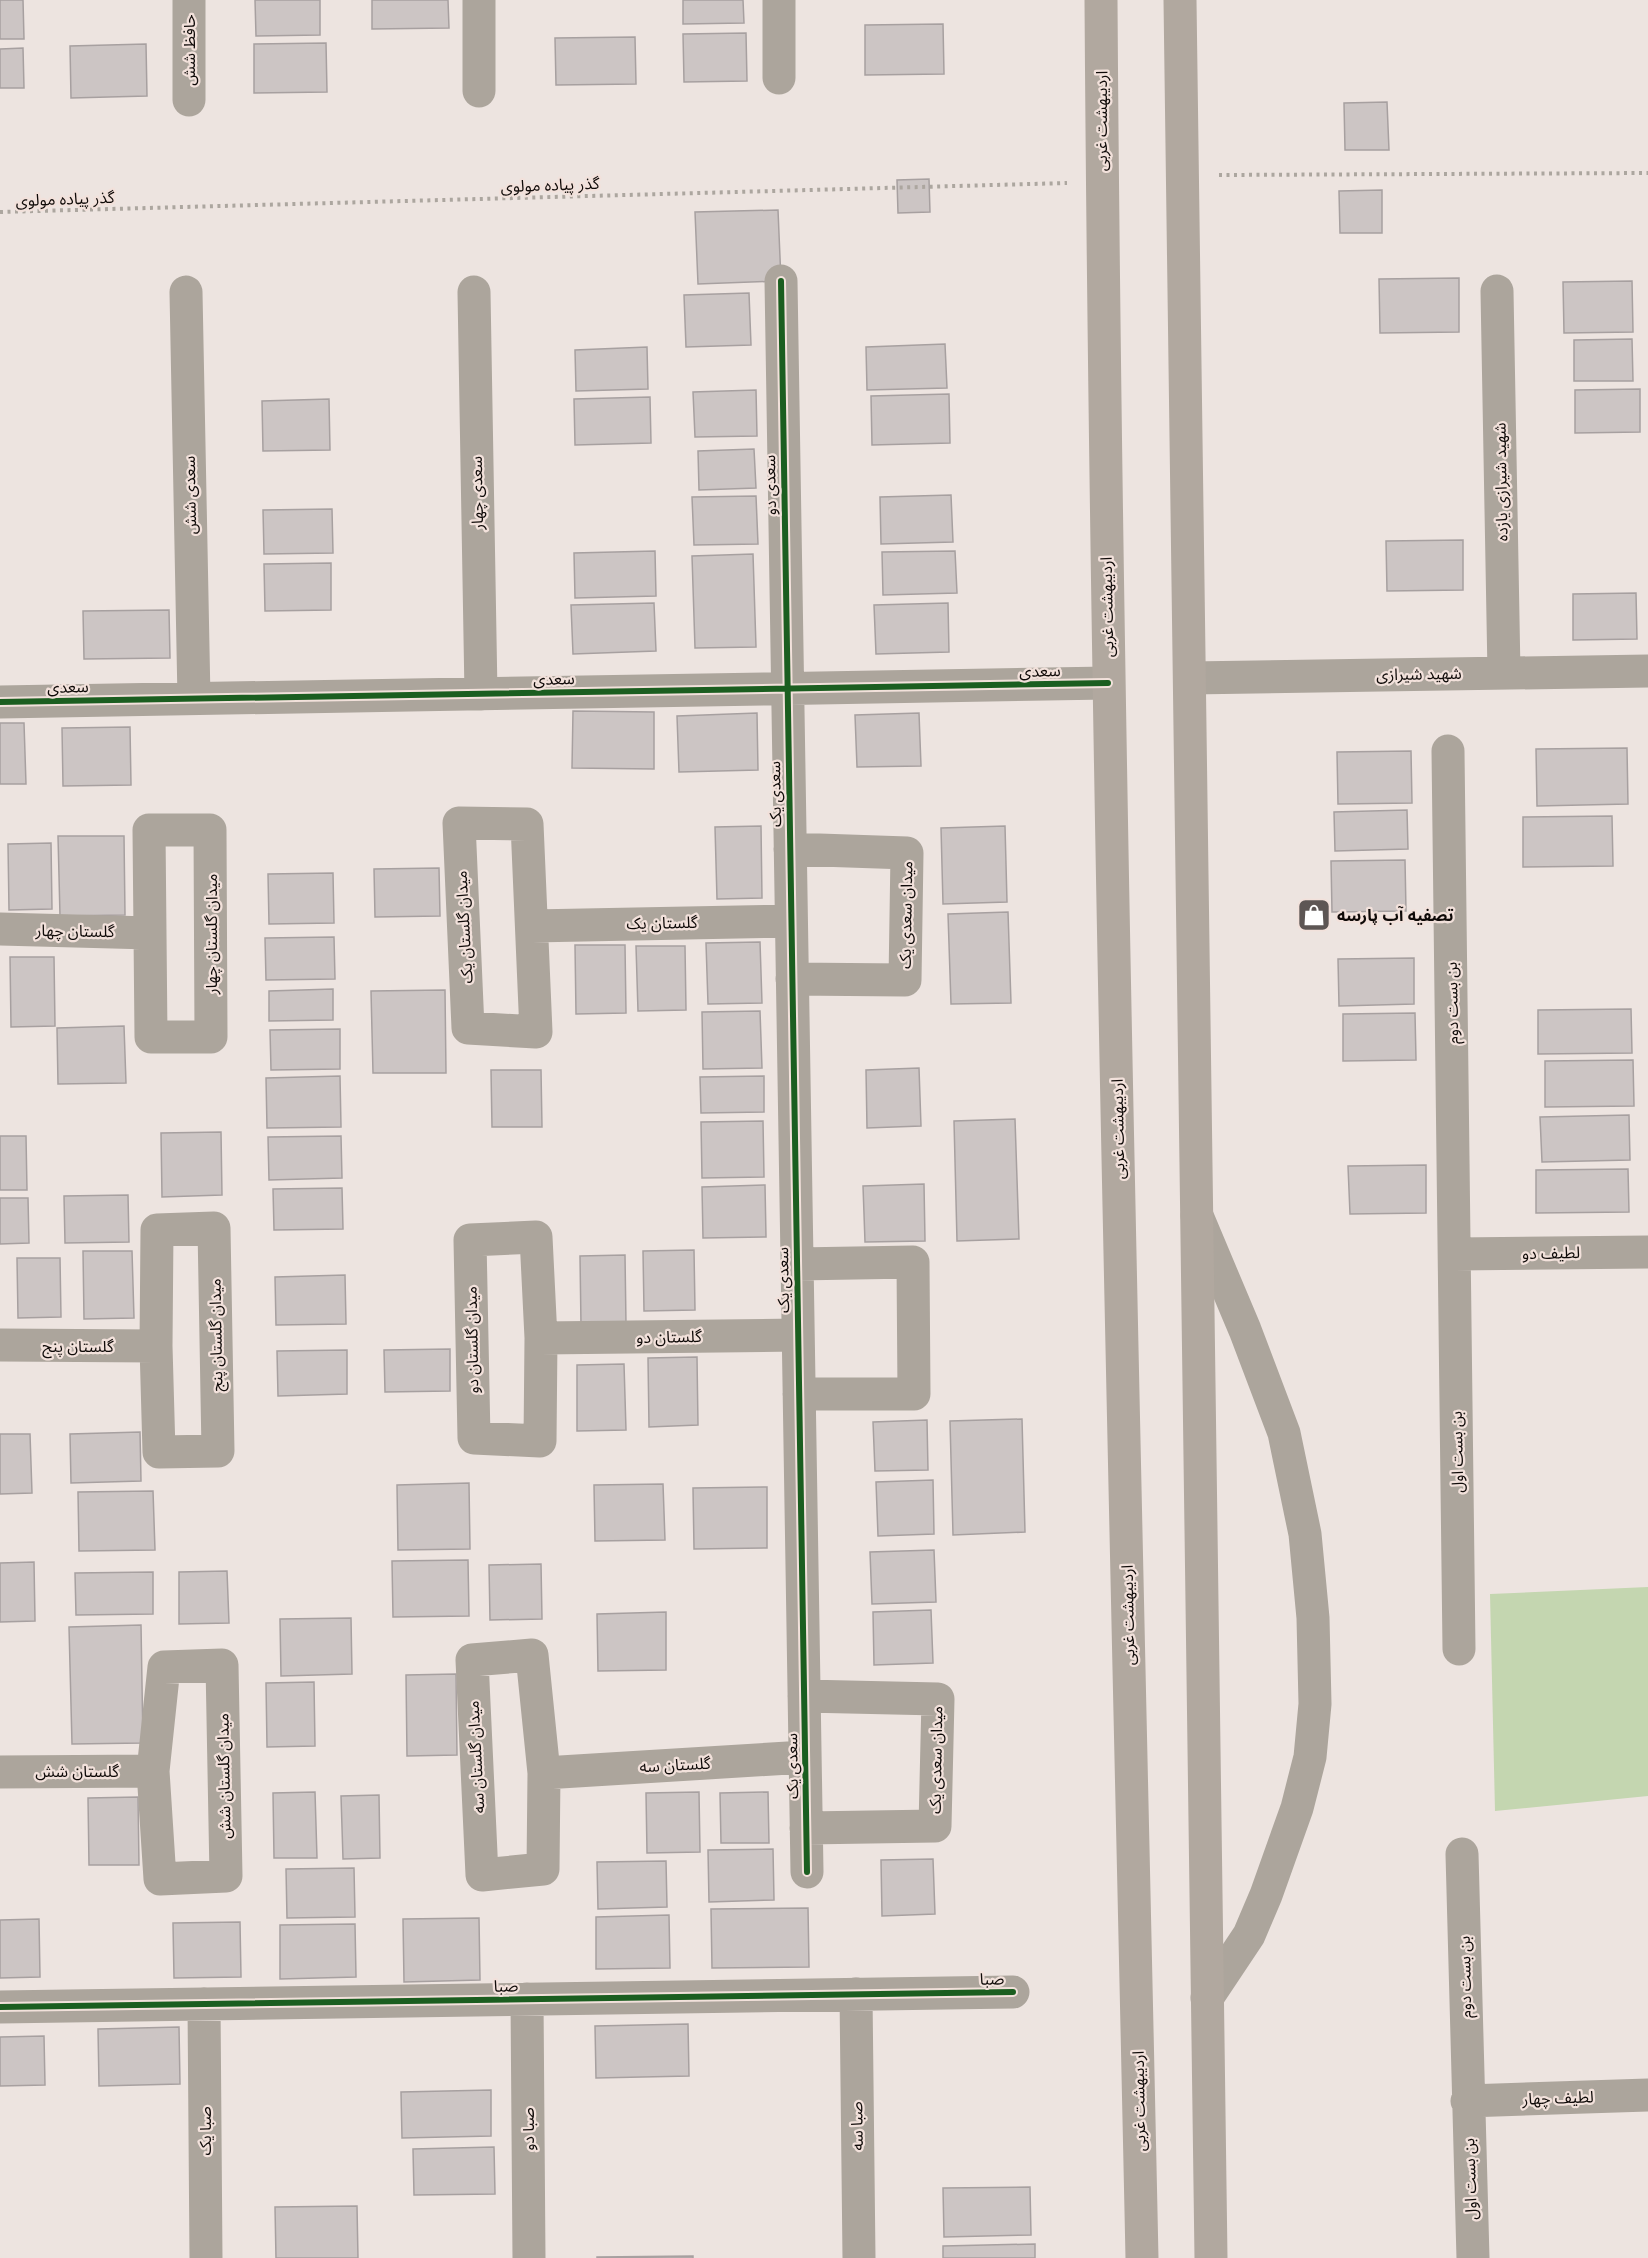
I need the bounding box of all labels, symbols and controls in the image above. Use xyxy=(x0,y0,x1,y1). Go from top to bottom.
street label: حافظ شش xyxy=(180,14,199,86)
street label: اردیبهشت غربی xyxy=(1092,71,1111,171)
street label: گذر پیاده مولوی xyxy=(500,174,600,197)
street label: گذر پیاده مولوی xyxy=(15,188,115,211)
street label: شهید شیرازی یازده xyxy=(1490,422,1512,542)
street label: سعدی دو xyxy=(760,455,780,515)
street label: سعدی شش xyxy=(180,456,200,534)
street label: سعدی چهار xyxy=(467,456,488,531)
street label: اردیبهشت غربی xyxy=(1097,557,1117,657)
street label: سعدی xyxy=(1019,661,1061,681)
street label: شهید شیرازی xyxy=(1376,664,1462,684)
street label: سعدی xyxy=(533,669,575,689)
street label: سعدی xyxy=(47,677,89,697)
street label: سعدی یک xyxy=(765,761,785,827)
street label: میدان سعدی یک xyxy=(896,861,916,969)
street label: میدان گلستان یک xyxy=(452,870,476,984)
street label: میدان گلستان چهار xyxy=(202,874,222,995)
shop icon: تصفیه آب پارسه xyxy=(1296,897,1332,933)
place label: تصفیه آب پارسه xyxy=(1337,905,1454,925)
street label: گلستان یک xyxy=(626,913,698,933)
street label: گلستان چهار xyxy=(34,921,115,942)
street label: بن بست دوم xyxy=(1442,962,1465,1044)
street label: اردیبهشت غربی xyxy=(1108,1079,1128,1179)
street label: لطیف دو xyxy=(1522,1243,1580,1263)
street label: سعدی یک xyxy=(773,1247,793,1313)
street label: میدان گلستان پنج xyxy=(206,1278,229,1392)
street label: میدان گلستان دو xyxy=(462,1286,482,1394)
street label: گلستان دو xyxy=(636,1327,702,1347)
street label: گلستان پنج xyxy=(42,1337,114,1359)
street label: بن بست اول xyxy=(1447,1411,1468,1493)
street label: اردیبهشت غربی xyxy=(1118,1565,1138,1665)
street label: میدان گلستان سه xyxy=(464,1700,488,1814)
street label: میدان سعدی یک xyxy=(926,1706,946,1814)
street label: میدان گلستان شش xyxy=(213,1713,235,1839)
street label: سعدی یک xyxy=(782,1733,802,1799)
street label: گلستان سه xyxy=(639,1754,711,1776)
street label: گلستان شش xyxy=(35,1762,119,1781)
street label: بن بست دوم xyxy=(1455,1936,1478,2018)
street label: صبا xyxy=(980,1969,1004,1989)
street label: صبا xyxy=(494,1976,518,1996)
street label: اردیبهشت غربی xyxy=(1129,2051,1149,2151)
street label: لطیف چهار xyxy=(1521,2087,1594,2110)
street label: صبا سه xyxy=(847,2101,867,2151)
street label: صبا یک xyxy=(196,2106,215,2156)
street label: صبا دو xyxy=(519,2107,538,2151)
street label: بن بست اول xyxy=(1459,2138,1482,2220)

